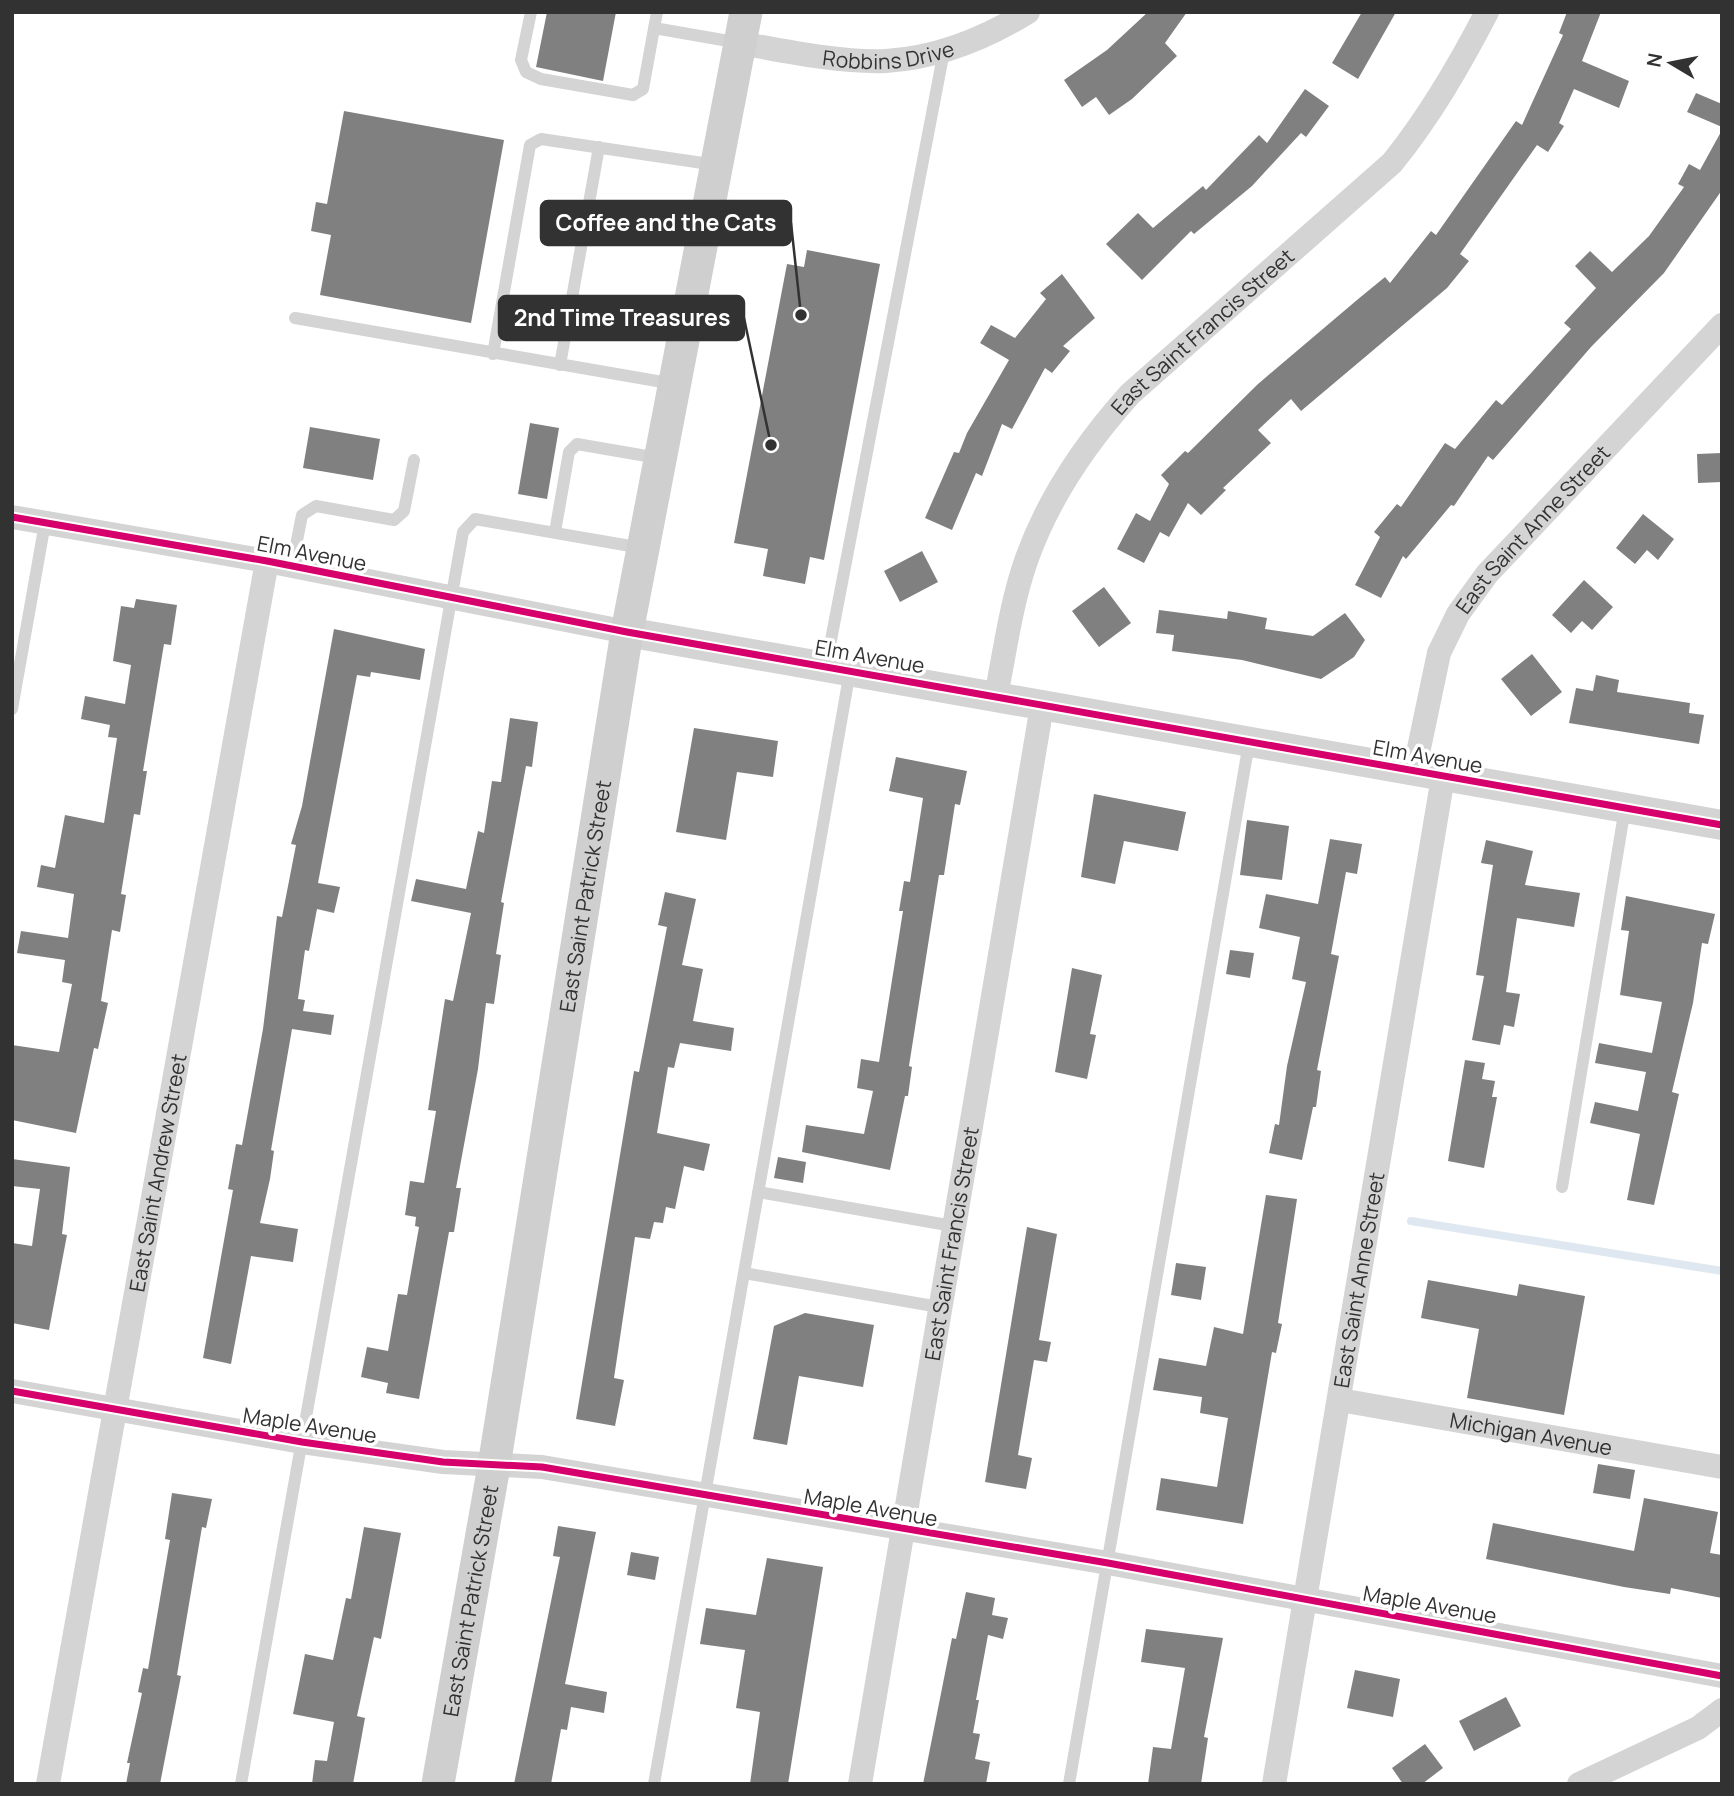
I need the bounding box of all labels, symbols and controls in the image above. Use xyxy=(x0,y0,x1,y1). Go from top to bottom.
north arrow xyxy=(1636,28,1706,98)
street label: Robbins Drive xyxy=(821,34,957,75)
text: N xyxy=(1640,51,1668,69)
callout: Coffee and the Cats xyxy=(541,201,791,245)
text: Coffee and the Cats xyxy=(555,206,777,238)
street label: East Saint Francis Street xyxy=(1104,242,1300,420)
callout: 2nd Time Treasures xyxy=(499,296,744,340)
text: 2nd Time Treasures xyxy=(514,301,730,333)
street label: East Saint Anne Street xyxy=(1449,439,1616,619)
street label: Elm Avenue xyxy=(255,529,369,577)
street label: Elm Avenue xyxy=(813,633,927,679)
street label: Elm Avenue xyxy=(1371,733,1485,779)
street label: East Saint Patrick Street xyxy=(553,778,617,1014)
street label: East Saint Andrew Street xyxy=(122,1051,193,1294)
street label: East Saint Francis Street xyxy=(918,1124,985,1363)
street label: East Saint Anne Street xyxy=(1327,1170,1390,1390)
street label: Maple Avenue xyxy=(241,1401,379,1449)
street label: Michigan Avenue xyxy=(1448,1406,1614,1461)
street label: Maple Avenue xyxy=(802,1481,940,1533)
street label: East Saint Patrick Street xyxy=(436,1483,504,1719)
street label: Maple Avenue xyxy=(1361,1578,1499,1630)

